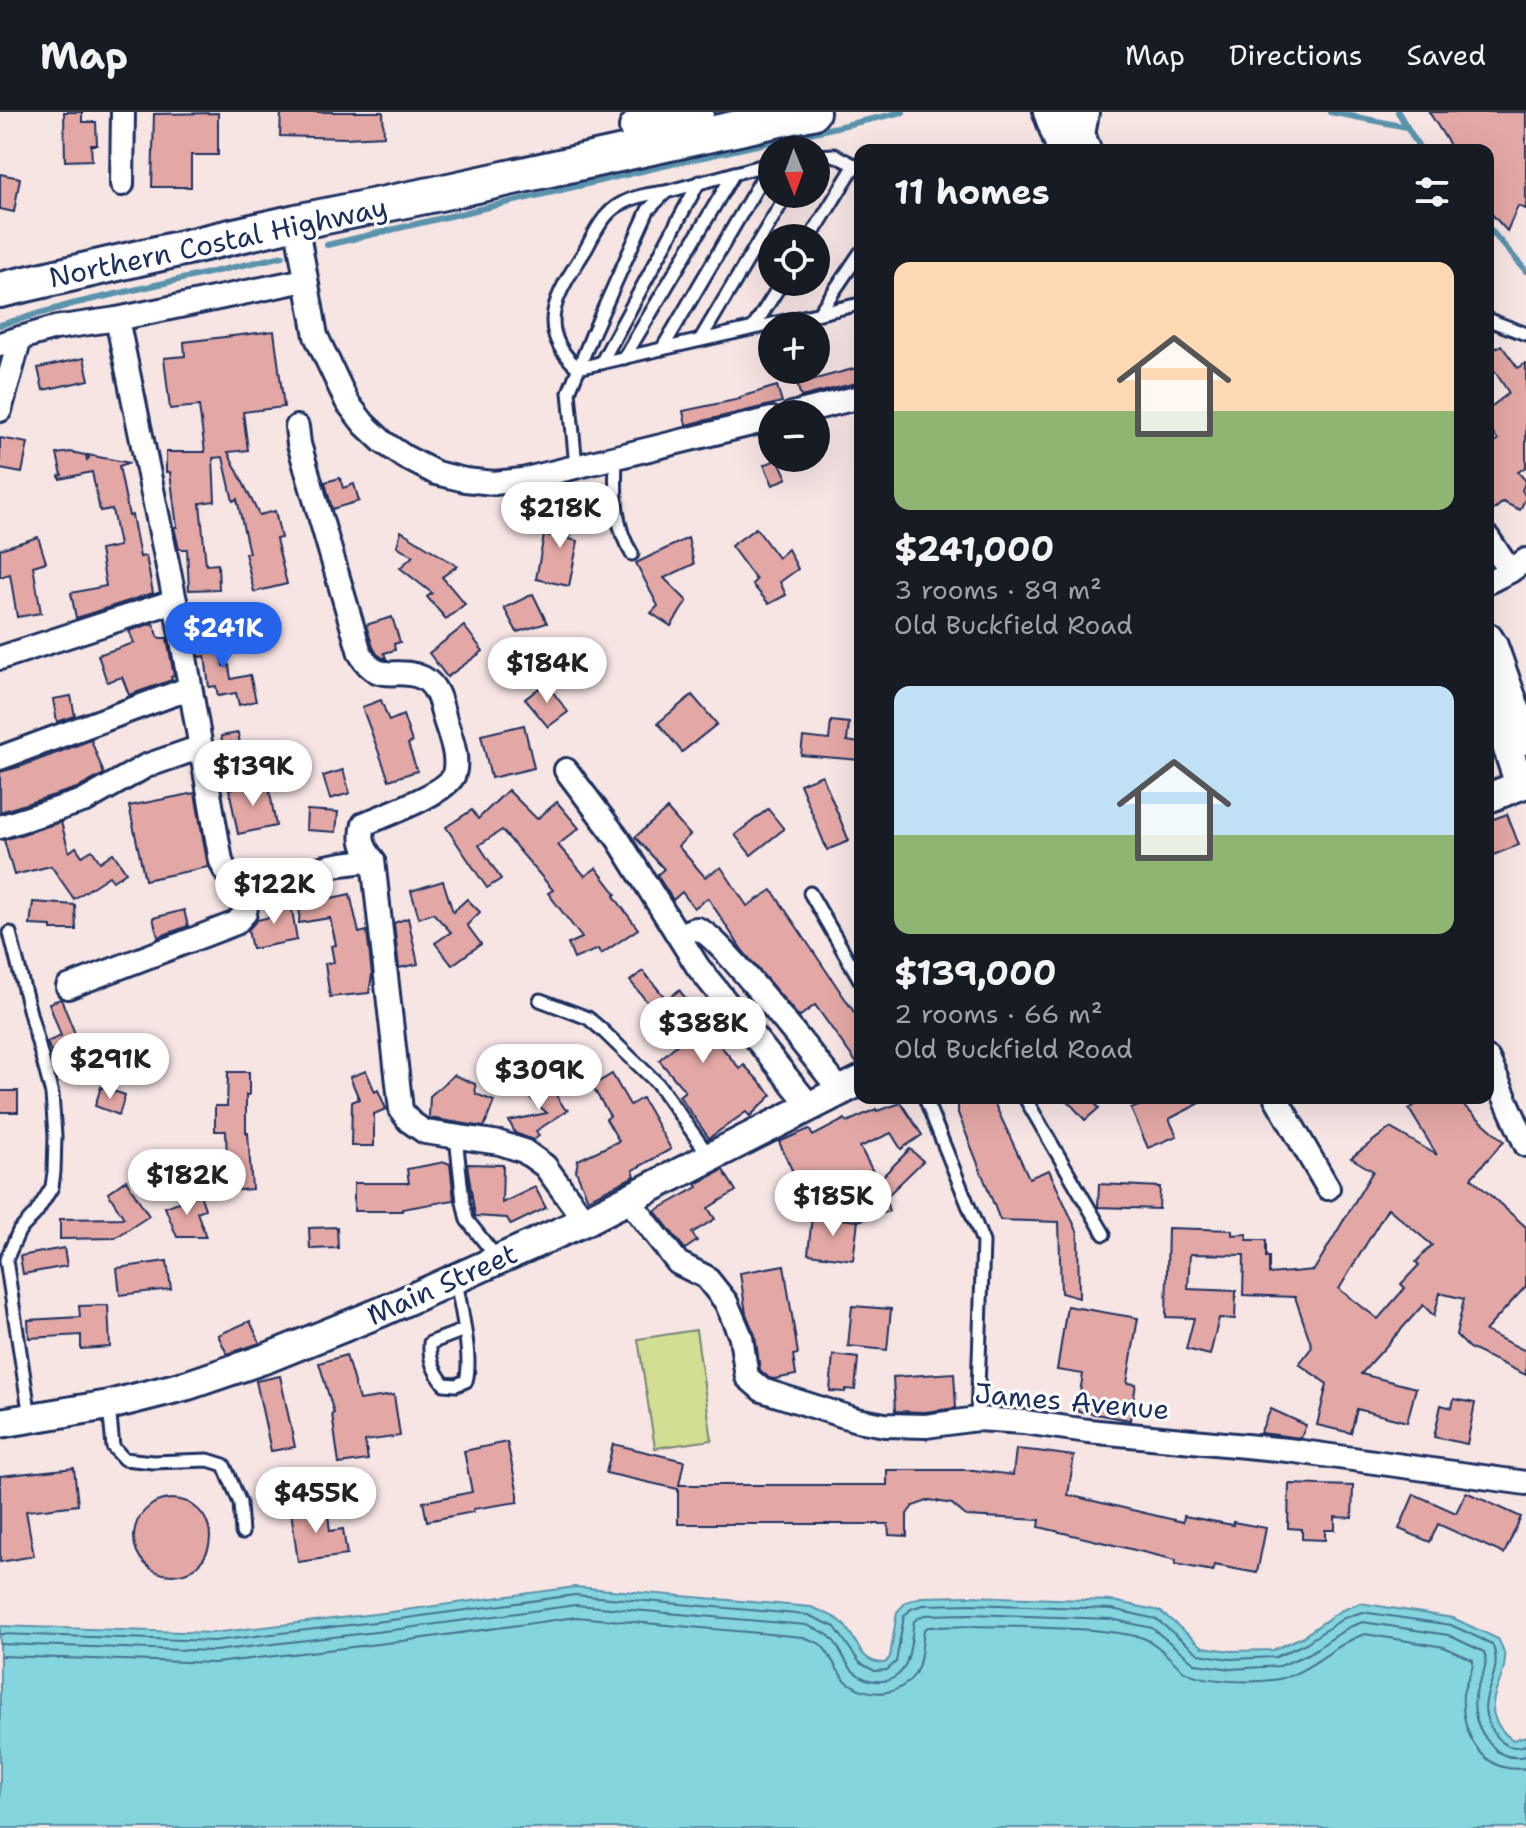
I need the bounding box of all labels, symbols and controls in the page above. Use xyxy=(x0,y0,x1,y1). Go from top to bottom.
text: Map xyxy=(40,30,128,81)
text: Map xyxy=(1125,36,1185,74)
text: Directions xyxy=(1229,36,1363,74)
text: Saved xyxy=(1407,36,1486,74)
north arrow xyxy=(758,136,830,208)
map controls xyxy=(758,136,830,472)
text: 11 homes xyxy=(894,169,1050,215)
icon: filters xyxy=(1410,170,1454,214)
street label: Northern Costal Highway xyxy=(45,188,391,296)
button: locate xyxy=(758,224,830,296)
button: + xyxy=(758,312,830,384)
icon: home xyxy=(1102,314,1246,458)
button: − xyxy=(758,400,830,472)
pin: $218K xyxy=(504,482,616,550)
text: $218K xyxy=(519,490,601,525)
text: $241,000 xyxy=(894,526,1054,572)
text: 3 rooms · 89 m² xyxy=(894,572,1102,607)
pin: $241K xyxy=(167,602,279,670)
text: Old Buckfield Road xyxy=(894,607,1133,642)
text: $241K xyxy=(183,610,263,645)
pin: $184K xyxy=(491,637,603,705)
text: $184K xyxy=(506,645,588,680)
icon: home xyxy=(1102,738,1246,882)
pin: $139K xyxy=(197,740,309,808)
text: $139K xyxy=(212,748,294,783)
pin: $122K xyxy=(218,858,330,926)
text: $122K xyxy=(233,866,315,901)
text: $139,000 xyxy=(894,950,1057,996)
text: 2 rooms · 66 m² xyxy=(894,996,1103,1031)
pin: $388K xyxy=(647,997,759,1065)
text: $388K xyxy=(658,1005,748,1040)
text: Old Buckfield Road xyxy=(894,1031,1133,1066)
pin: $291K xyxy=(54,1033,166,1101)
text: $291K xyxy=(69,1041,151,1076)
pin: $309K xyxy=(483,1044,595,1112)
text: $309K xyxy=(494,1052,584,1087)
pin: $182K xyxy=(131,1149,243,1217)
text: $182K xyxy=(146,1157,228,1192)
pin: $185K xyxy=(777,1170,889,1238)
text: $185K xyxy=(793,1178,873,1213)
street label: Main Street xyxy=(361,1234,523,1334)
street label: James Avenue xyxy=(973,1374,1171,1428)
pin: $455K xyxy=(260,1467,372,1535)
text: $455K xyxy=(273,1475,359,1510)

